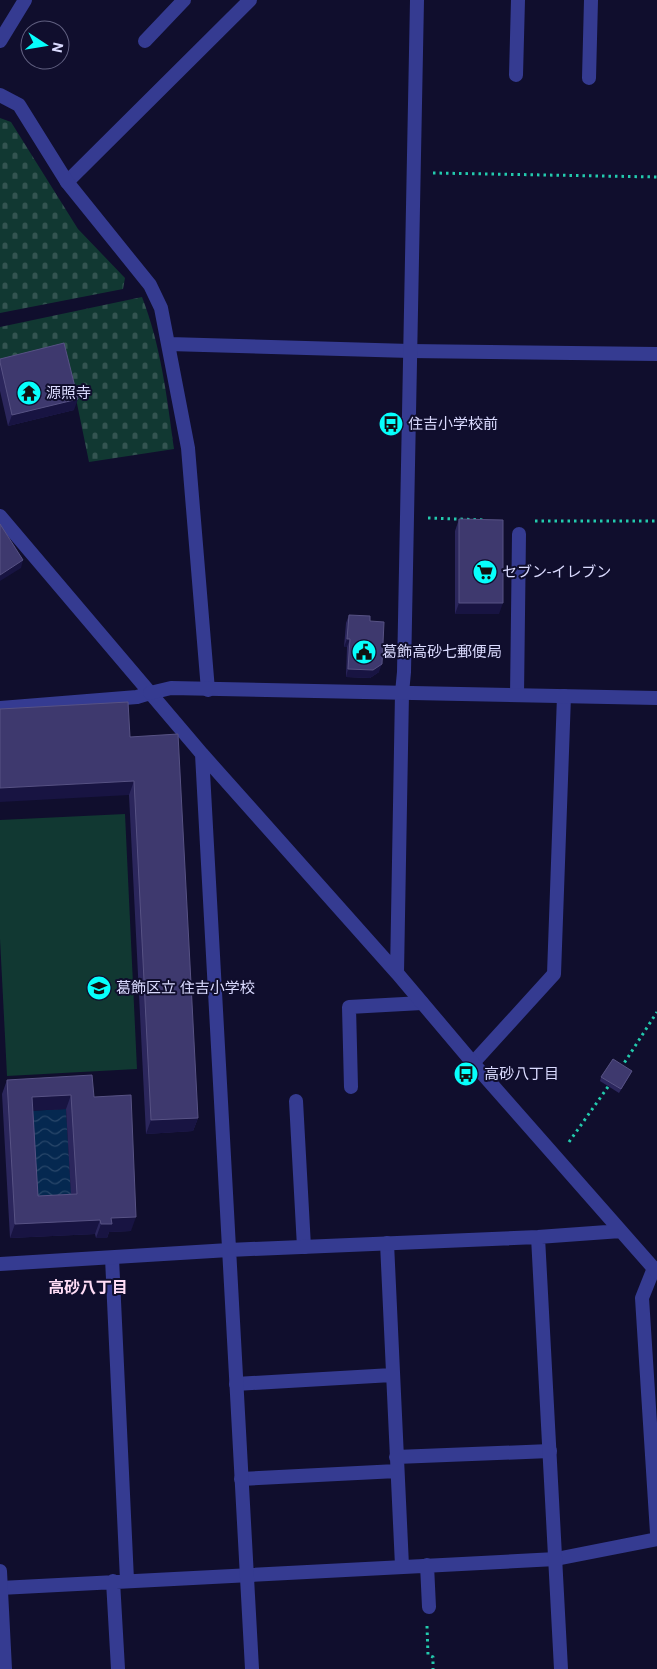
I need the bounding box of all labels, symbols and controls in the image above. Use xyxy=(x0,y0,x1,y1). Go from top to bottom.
north arrow xyxy=(20,20,70,70)
text: N xyxy=(49,41,67,54)
temple icon: 源照寺 xyxy=(16,380,42,406)
place label: 源照寺 xyxy=(46,384,91,402)
bus stop icon: 住吉小学校前 xyxy=(378,411,404,437)
place label: 住吉小学校前 xyxy=(408,415,498,433)
supermarket icon: セブン-イレブン xyxy=(472,559,498,585)
place label: セブン-イレブン xyxy=(502,563,611,581)
public building icon: 葛飾高砂七郵便局 xyxy=(351,639,377,665)
place label: 葛飾高砂七郵便局 xyxy=(382,643,502,661)
school or university icon: 葛飾区立 住吉小学校 xyxy=(86,975,112,1001)
place label: 葛飾区立 住吉小学校 xyxy=(116,979,255,997)
bus stop icon: 高砂八丁目 xyxy=(453,1061,479,1087)
place label: 高砂八丁目 xyxy=(484,1065,559,1083)
district label: 高砂八丁目 xyxy=(48,1278,128,1297)

